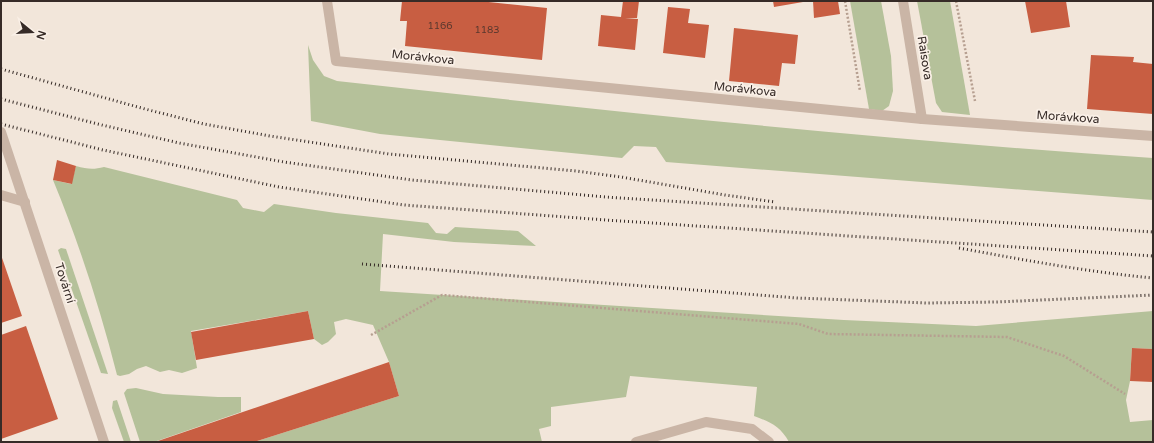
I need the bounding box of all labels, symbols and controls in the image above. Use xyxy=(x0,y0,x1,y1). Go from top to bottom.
north arrow xyxy=(12,12,52,52)
house number: 1166 xyxy=(427,20,453,32)
house number: 1183 xyxy=(474,24,500,36)
text: N xyxy=(33,29,49,41)
street label: Raisova xyxy=(915,35,935,81)
street label: Morávkova xyxy=(391,47,455,67)
street label: Morávkova xyxy=(713,79,777,99)
street label: Morávkova xyxy=(1036,108,1100,126)
street label: Tovární xyxy=(52,261,78,305)

